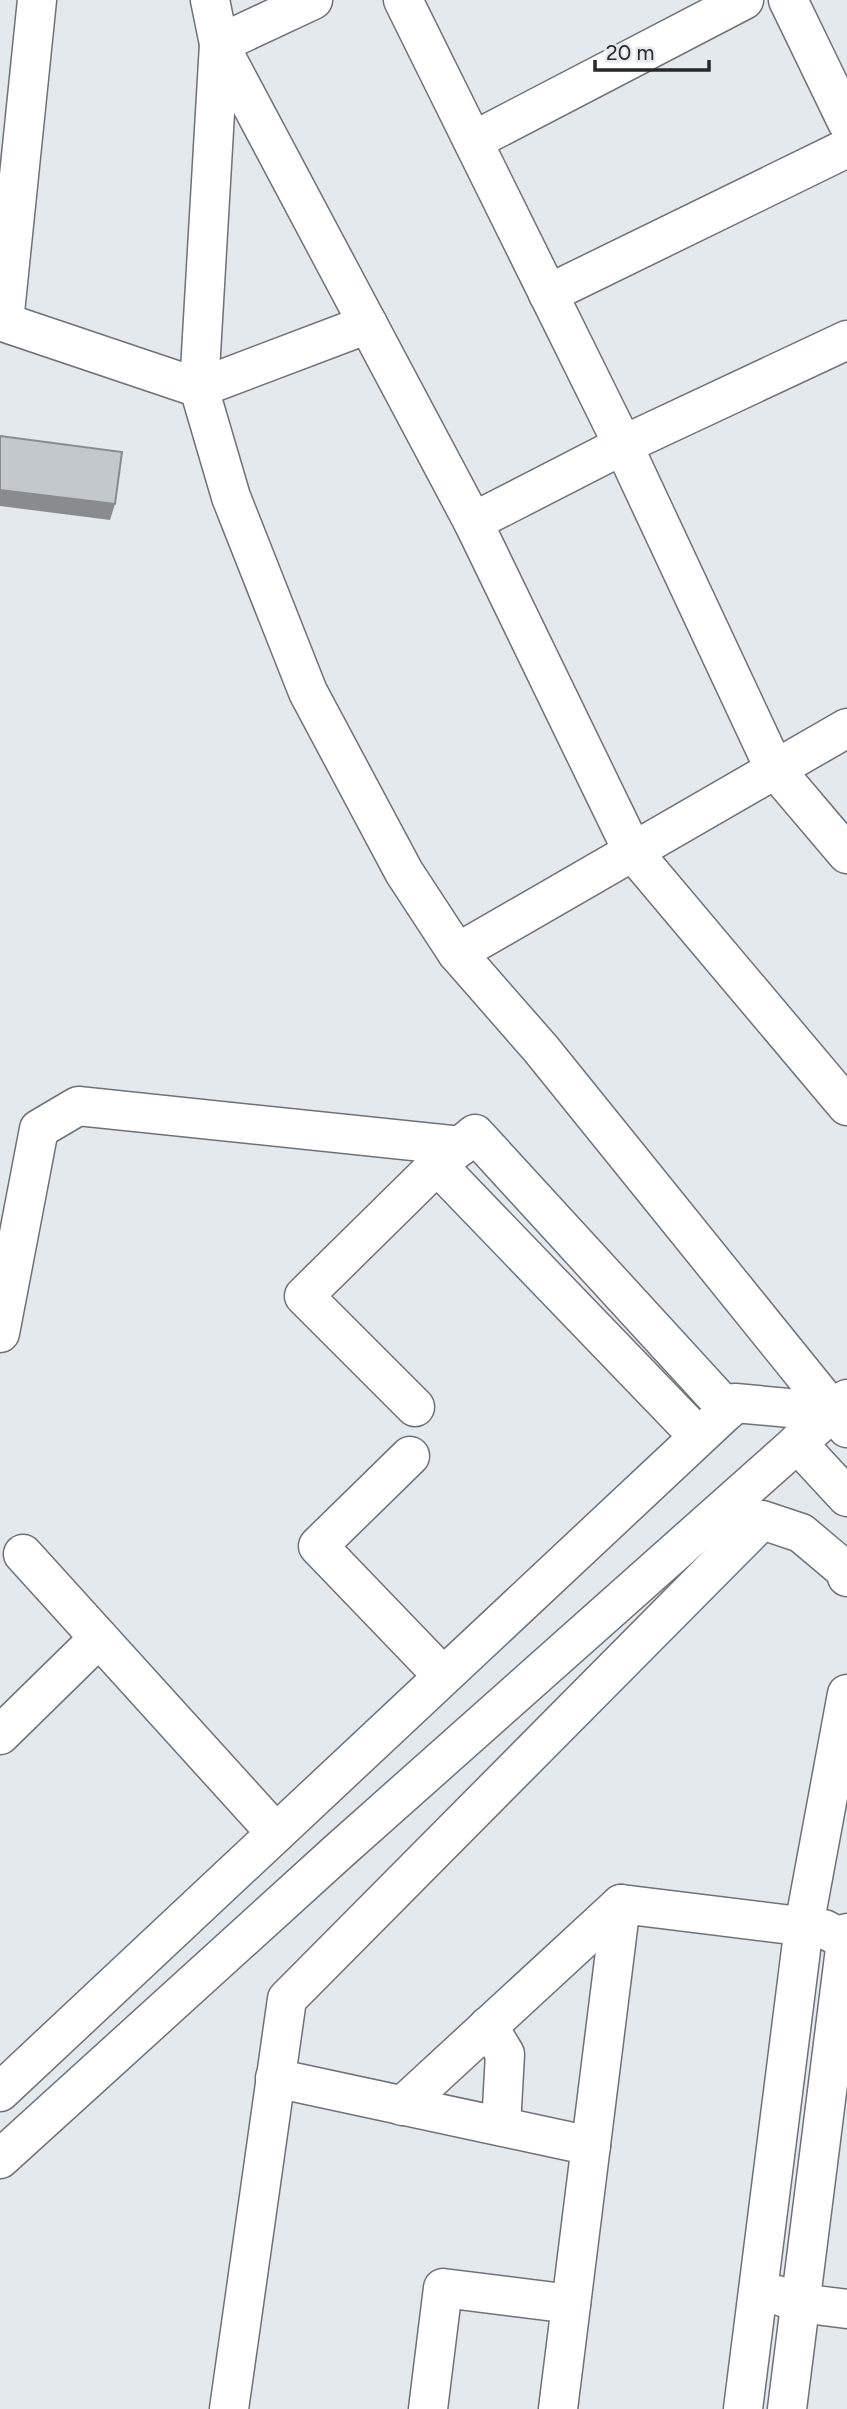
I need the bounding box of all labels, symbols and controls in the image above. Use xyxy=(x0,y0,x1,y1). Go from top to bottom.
scale bar xyxy=(595,28,709,72)
text: 20 m xyxy=(606,40,654,65)

